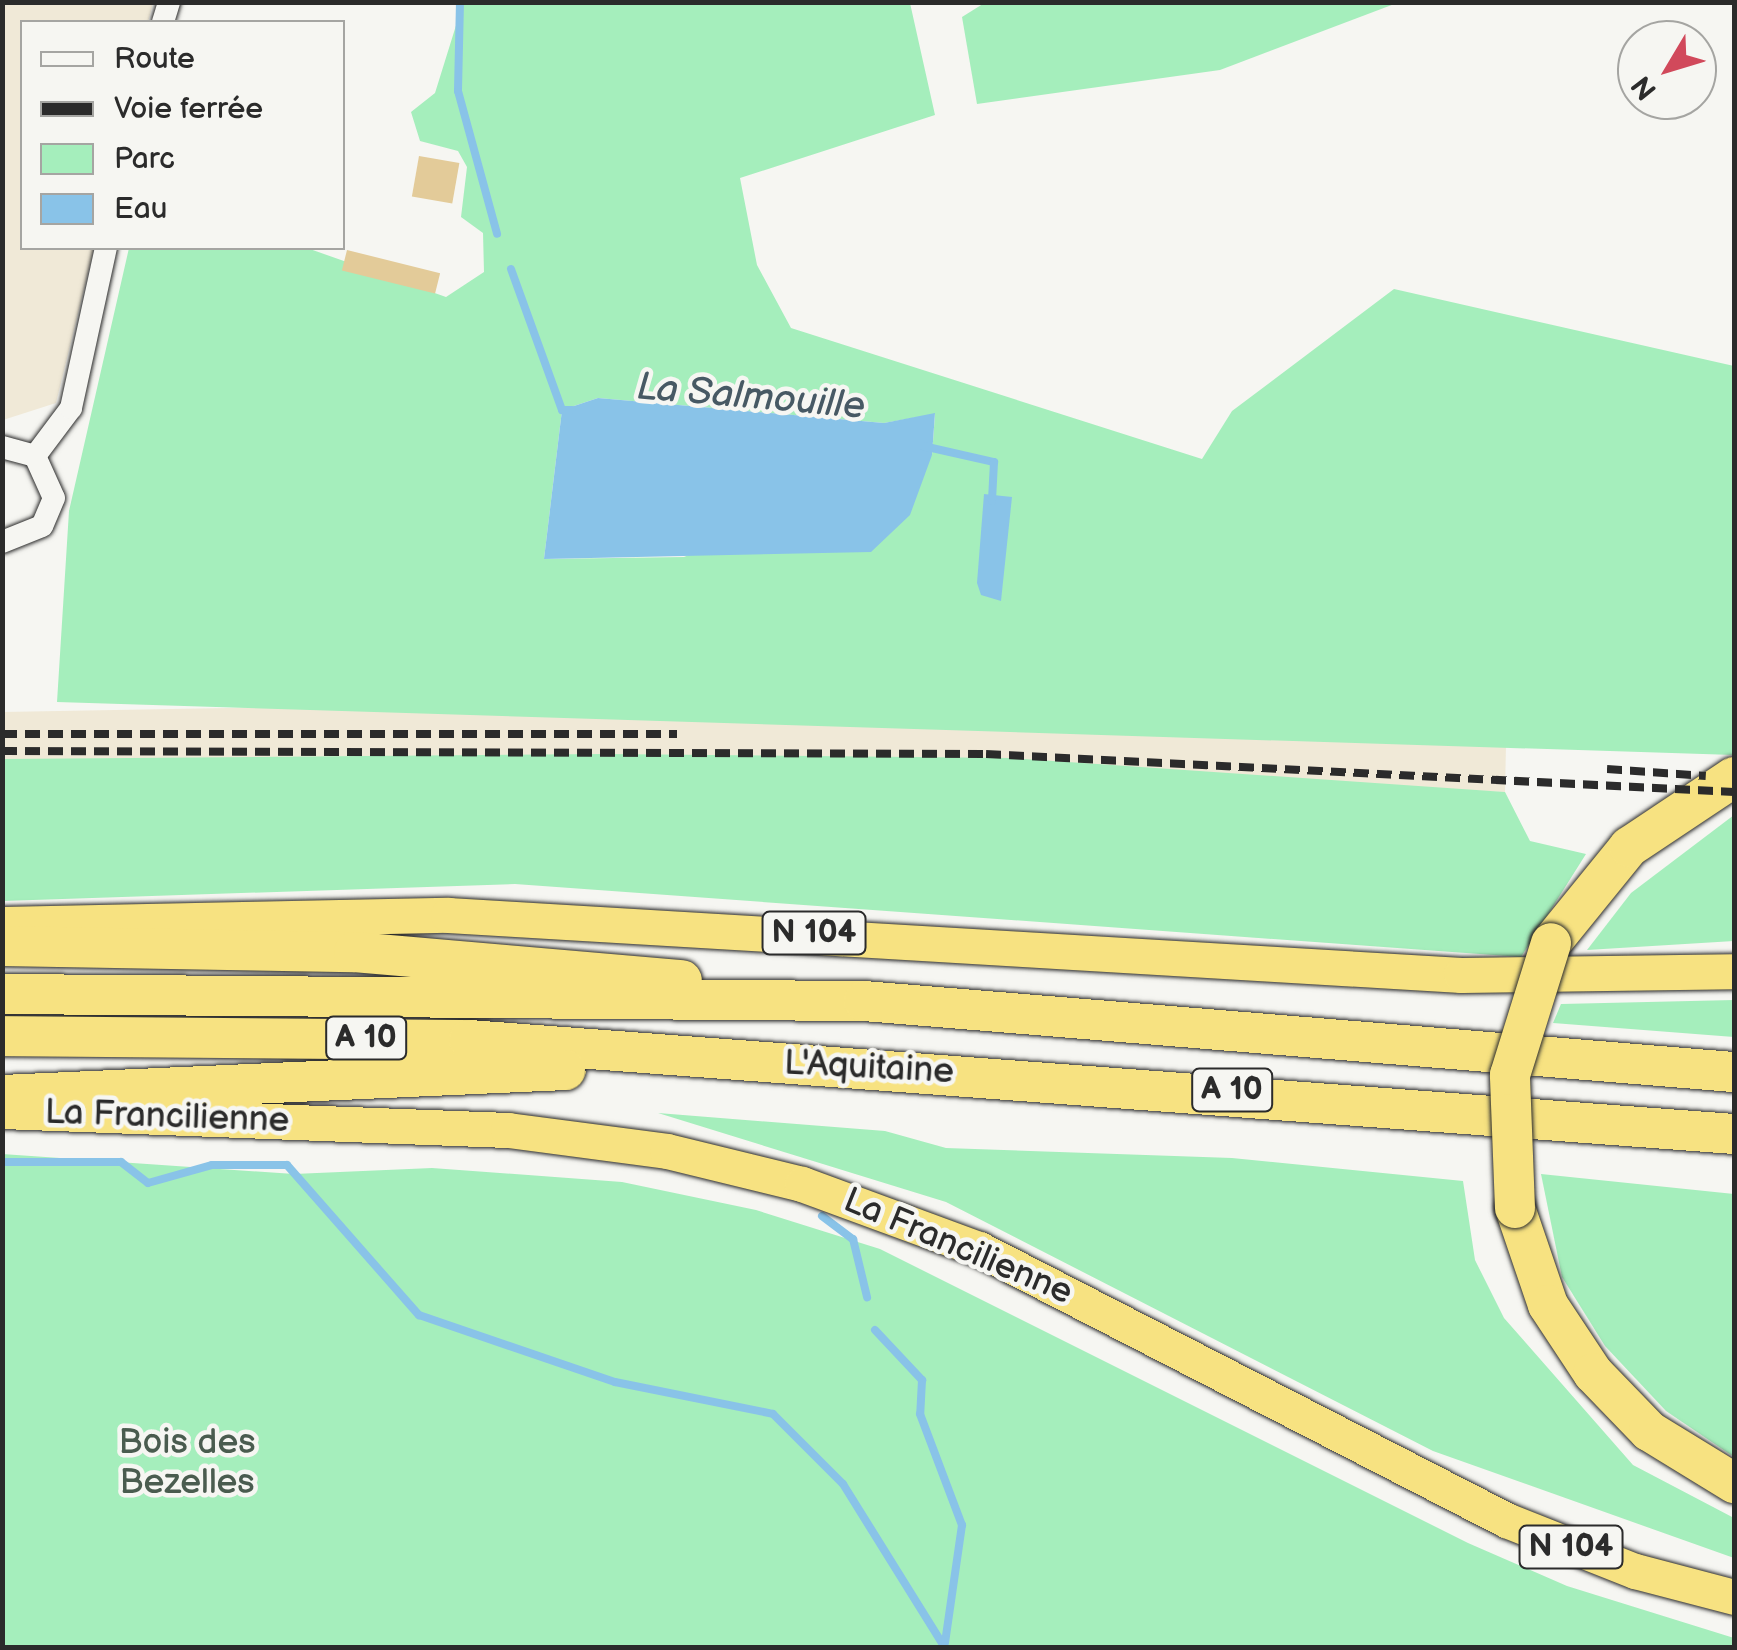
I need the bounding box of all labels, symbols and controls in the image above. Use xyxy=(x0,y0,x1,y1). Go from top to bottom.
legend xyxy=(20,20,345,250)
north arrow xyxy=(1617,20,1717,120)
text: Route xyxy=(114,41,195,77)
text: N xyxy=(1625,69,1664,106)
text: Voie ferrée xyxy=(114,91,263,127)
text: Parc xyxy=(114,141,175,177)
text: Eau xyxy=(114,191,167,227)
water label: La Salmouille xyxy=(635,364,867,430)
road number: N 104 xyxy=(762,906,866,960)
road number: A 10 xyxy=(324,1011,408,1065)
street label: L'Aquitaine xyxy=(783,1043,955,1093)
road number: A 10 xyxy=(1190,1063,1274,1117)
street label: La Francilienne xyxy=(44,1092,290,1142)
street label: La Francilienne xyxy=(837,1180,1079,1314)
park label: Bois des Bezelles xyxy=(119,1422,255,1504)
road number: N 104 xyxy=(1518,1520,1624,1574)

